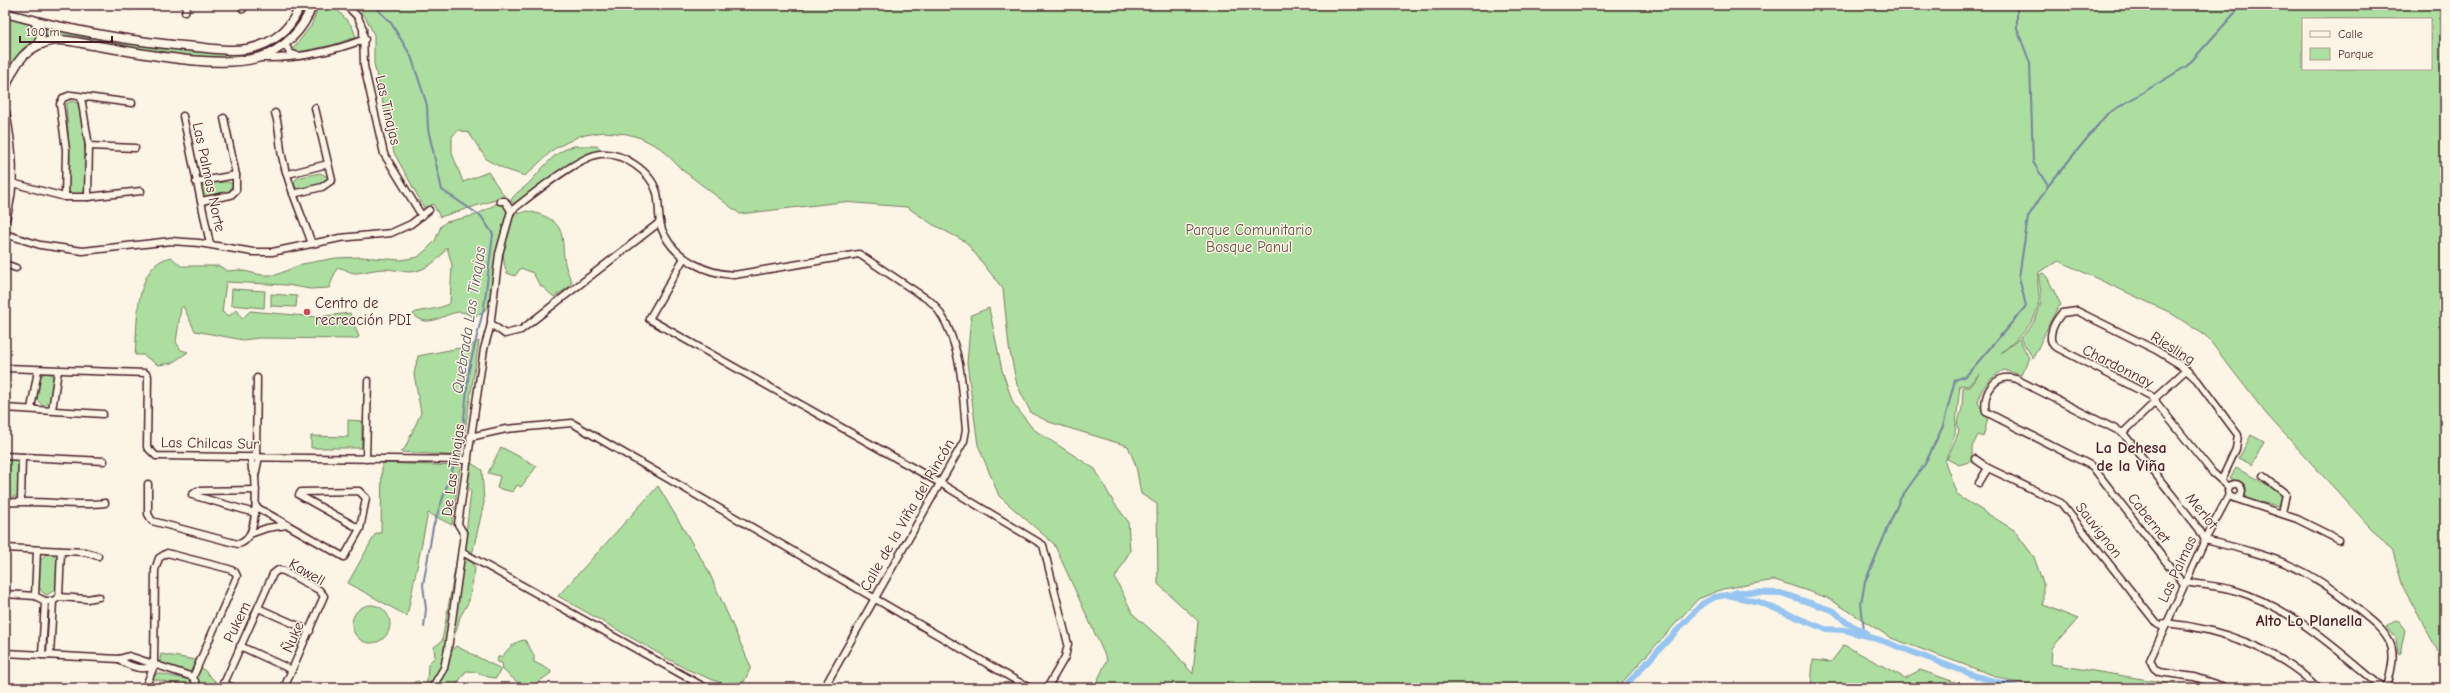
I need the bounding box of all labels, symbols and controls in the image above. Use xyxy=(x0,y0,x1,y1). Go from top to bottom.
scale bar xyxy=(20,18,112,44)
legend xyxy=(2302,18,2432,70)
text: 100 m xyxy=(26,25,59,39)
text: Calle xyxy=(2338,27,2363,41)
text: Parque xyxy=(2338,47,2373,61)
street label: Las Tinajas xyxy=(371,73,405,147)
street label: Las Palmas Norte xyxy=(189,121,230,234)
park label: Parque Comunitario Bosque Panul xyxy=(1186,221,1313,256)
water label: Quebrada Las Tinajas xyxy=(448,245,490,395)
place label: Centro de recreación PDI xyxy=(315,294,412,329)
marker: Centro de recreación PDI xyxy=(302,307,312,317)
street label: Riesling xyxy=(2147,327,2199,369)
street label: Chardonnay xyxy=(2079,340,2157,392)
street label: De Las Tinajas xyxy=(438,423,468,517)
street label: Las Chilcas Sur xyxy=(161,433,259,453)
street label: Calle de la Viña del Rincón xyxy=(856,436,958,594)
district label: La Dehesa de la Viña xyxy=(2095,439,2167,475)
street label: Cabernet xyxy=(2124,489,2175,547)
street label: Merlot xyxy=(2182,489,2222,533)
street label: Sauvignon xyxy=(2072,499,2126,561)
street label: Las Palmas xyxy=(2154,533,2200,605)
street label: Kawell xyxy=(286,554,328,590)
street label: Pukem xyxy=(219,599,255,645)
district label: Alto Lo Planella xyxy=(2256,612,2362,630)
street label: Ñuke xyxy=(278,618,308,655)

